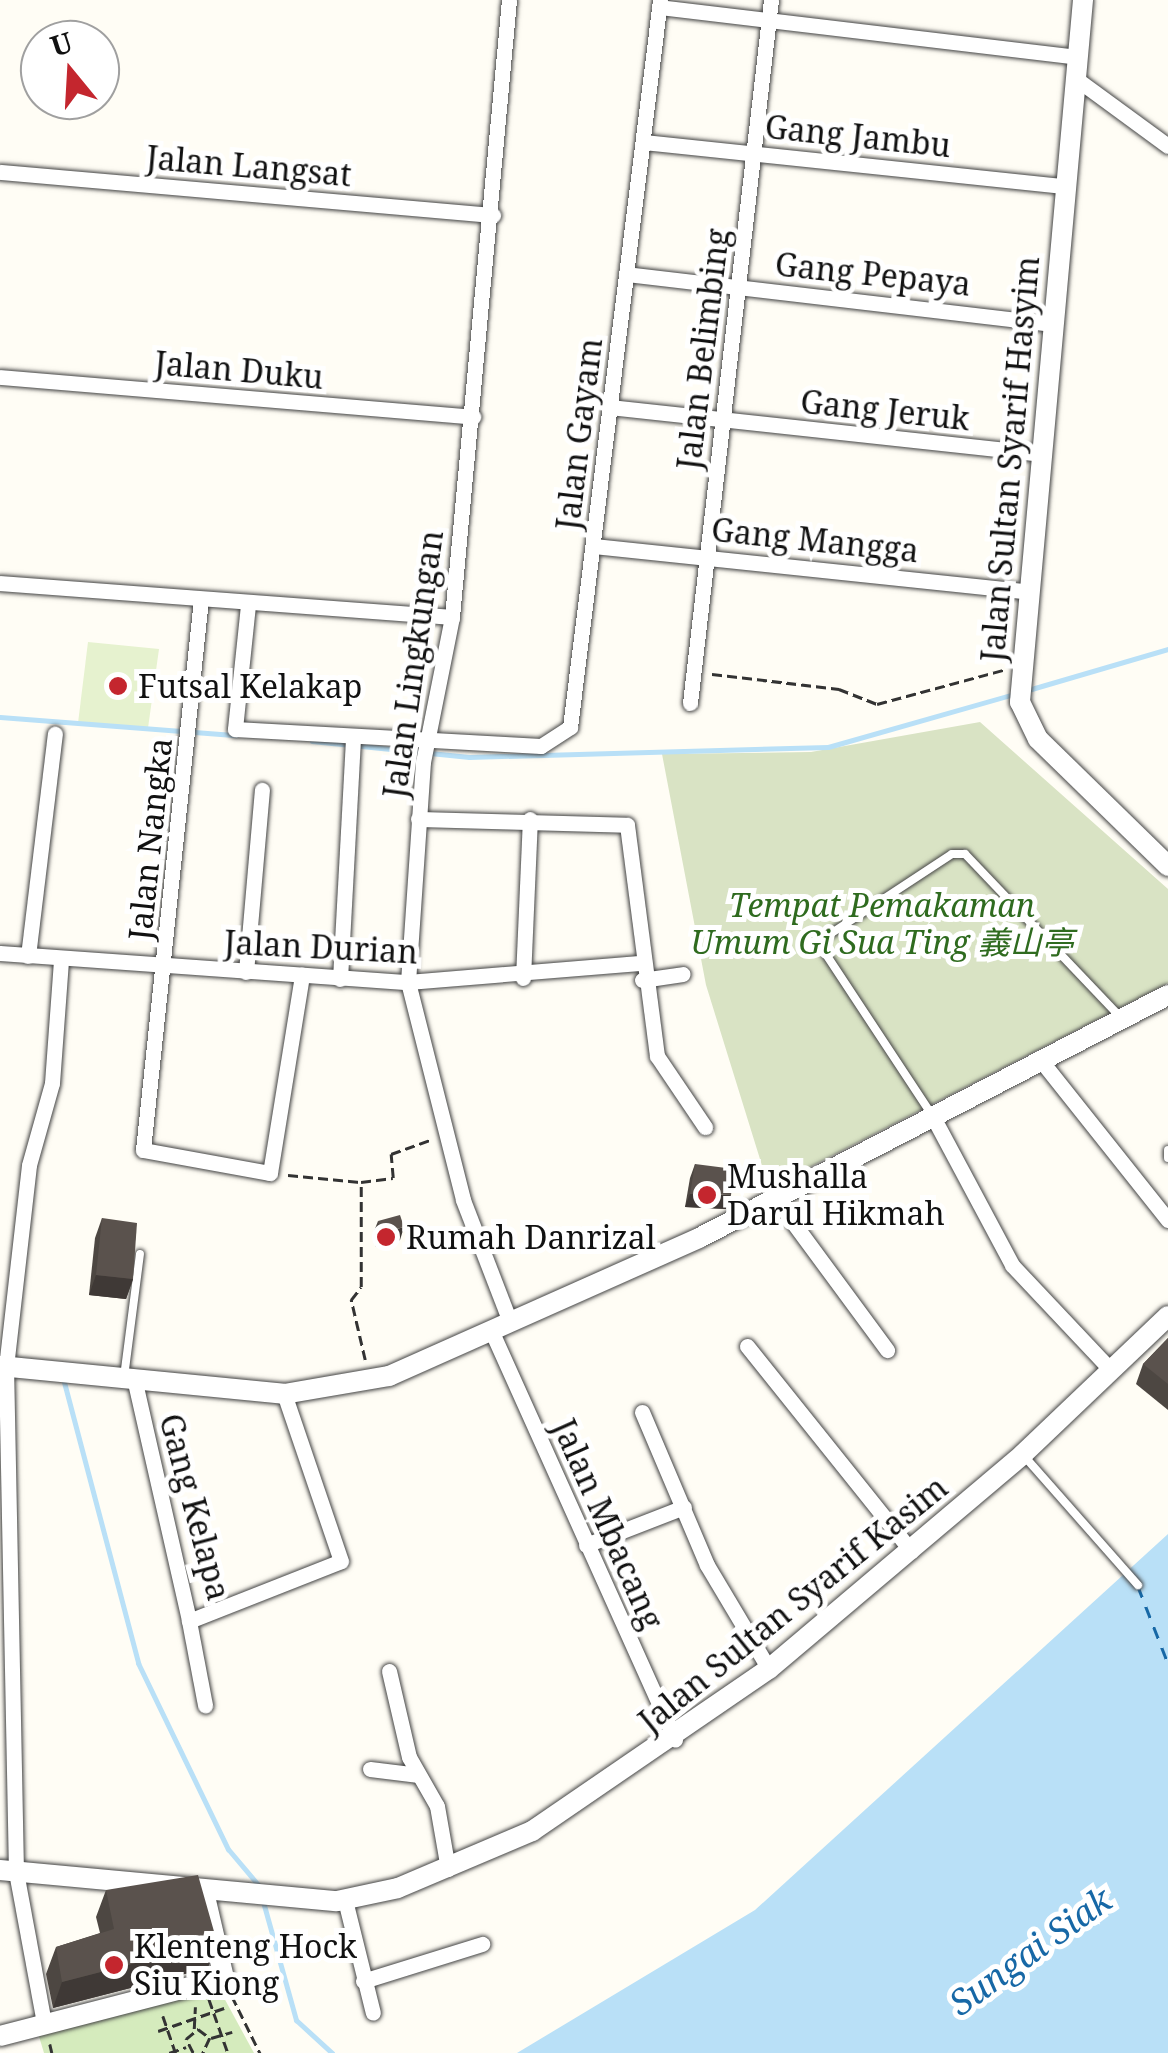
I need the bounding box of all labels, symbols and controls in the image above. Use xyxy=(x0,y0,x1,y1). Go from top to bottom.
north arrow xyxy=(20,20,120,120)
text: U xyxy=(46,22,77,65)
street label: Gang Jambu xyxy=(763,107,953,165)
street label: Jalan Langsat xyxy=(145,138,353,194)
street label: Jalan Belimbing xyxy=(669,226,737,472)
street label: Gang Pepaya xyxy=(773,245,973,303)
street label: Jalan Sultan Syarif Hasyim xyxy=(973,255,1047,663)
street label: Jalan Gayam xyxy=(548,336,610,532)
street label: Jalan Duku xyxy=(153,344,325,396)
street label: Gang Jeruk xyxy=(799,382,971,438)
street label: Gang Mangga xyxy=(709,510,921,570)
street label: Jalan Lingkungan xyxy=(375,528,451,800)
place label: Futsal Kelakap xyxy=(138,667,362,705)
marker: Futsal Kelakap xyxy=(107,675,129,697)
street label: Jalan Nangka xyxy=(120,736,180,942)
park label: Tempat Pemakaman Umum Gi Sua Ting 義山亭 xyxy=(690,887,1074,962)
street label: Jalan Durian xyxy=(223,923,419,971)
place label: Mushalla Darul Hikmah xyxy=(727,1158,945,1233)
marker: Mushalla Darul Hikmah xyxy=(696,1184,718,1206)
place label: Rumah Danrizal xyxy=(406,1218,656,1256)
marker: Rumah Danrizal xyxy=(375,1226,397,1248)
street label: Gang Kelapa xyxy=(152,1410,238,1604)
street label: Jalan Mbacang xyxy=(545,1413,671,1635)
street label: Jalan Sultan Syarif Kasim xyxy=(631,1468,955,1740)
water label: Sungai Siak xyxy=(941,1878,1119,2024)
place label: Klenteng Hock Siu Kiong xyxy=(134,1928,357,2003)
marker: Klenteng Hock Siu Kiong xyxy=(103,1954,125,1976)

